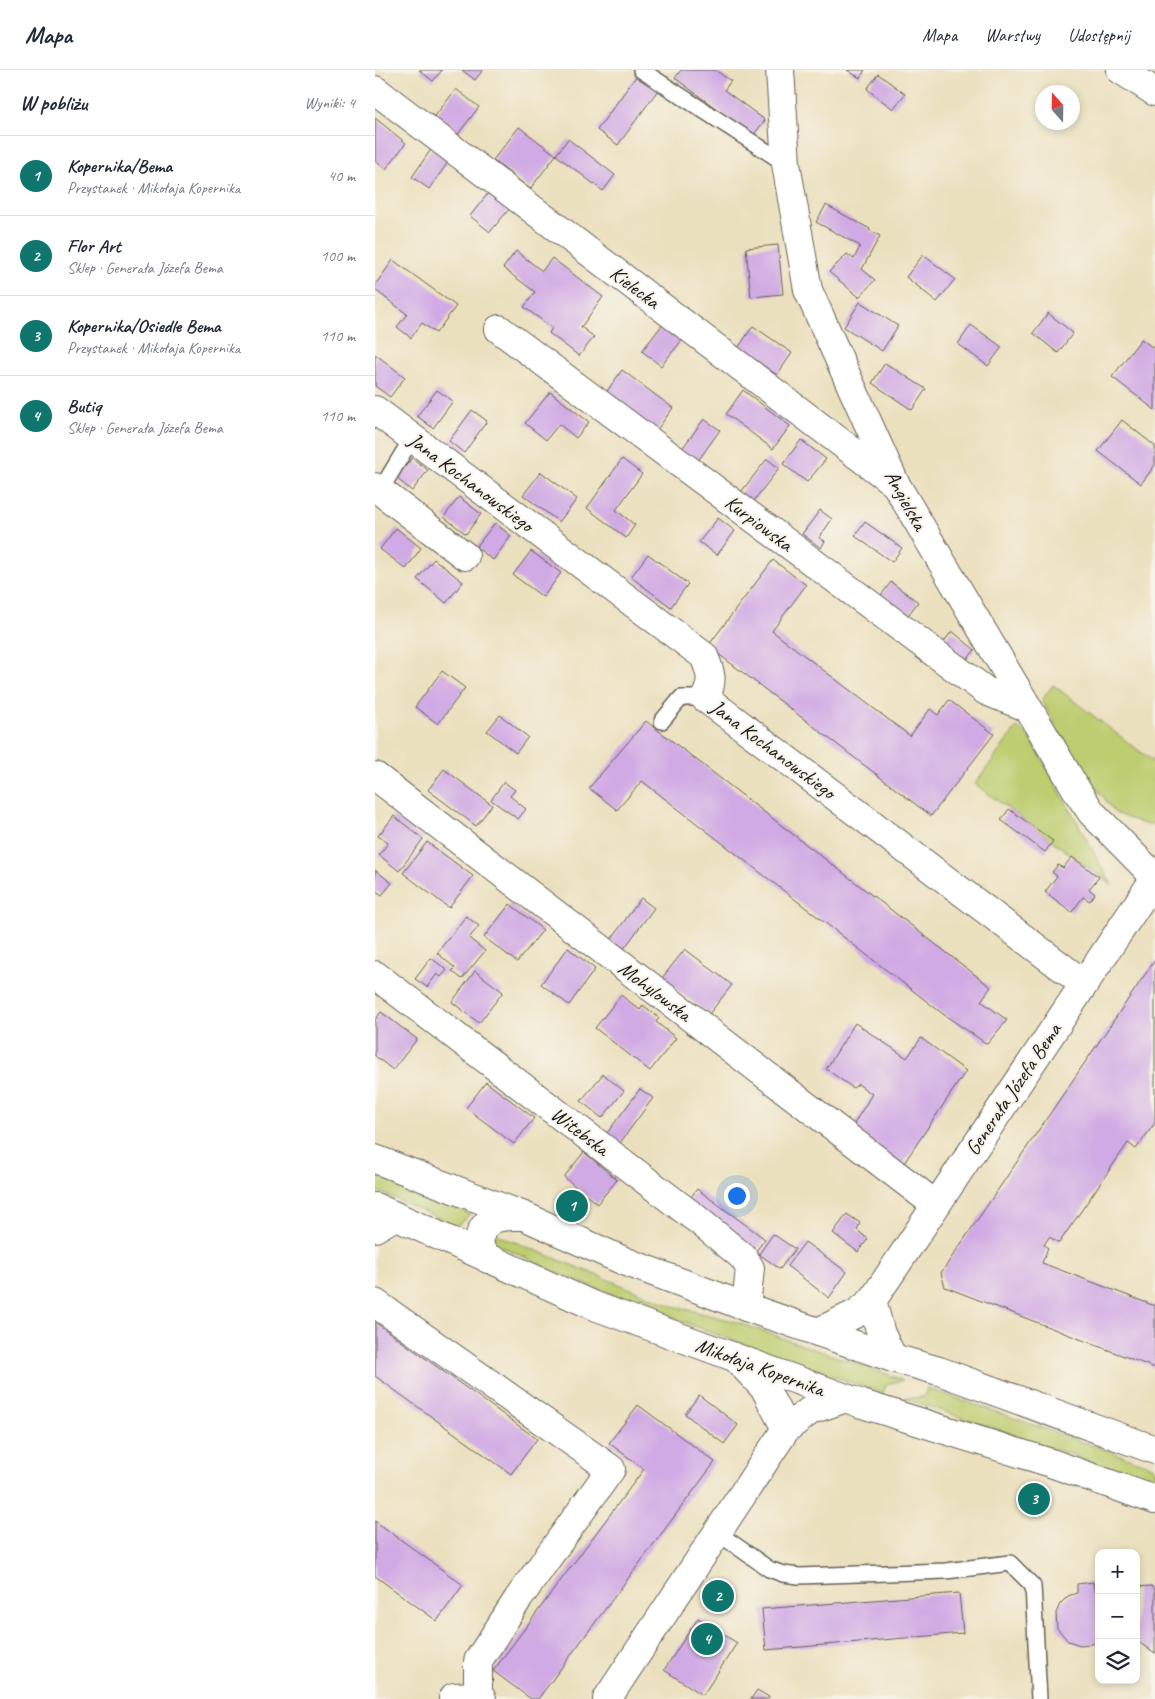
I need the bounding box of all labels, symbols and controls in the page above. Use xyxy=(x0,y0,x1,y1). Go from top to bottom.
text: Mapa xyxy=(25,20,72,50)
text: Mapa xyxy=(922,24,957,46)
text: Warstwy xyxy=(985,24,1040,46)
text: Udostępnij xyxy=(1068,24,1130,46)
north arrow xyxy=(1035,85,1080,130)
text: W pobliżu xyxy=(20,90,87,116)
text: Wyniki: 4 xyxy=(304,93,355,113)
text: Kopernika/Bema xyxy=(67,154,172,178)
text: 1 xyxy=(32,166,40,186)
text: 40 m xyxy=(328,166,355,186)
text: Przystanek · Mikołaja Kopernika xyxy=(67,178,240,198)
text: Flor Art xyxy=(67,234,121,258)
text: 2 xyxy=(32,246,40,266)
text: 100 m xyxy=(321,246,355,266)
text: Sklep · Generała Józefa Bema xyxy=(67,258,223,278)
street label: Kielecka xyxy=(605,260,667,315)
text: Kopernika/Osiedle Bema xyxy=(67,314,221,338)
text: 3 xyxy=(32,326,40,346)
text: 110 m xyxy=(321,326,355,346)
text: Przystanek · Mikołaja Kopernika xyxy=(67,338,240,358)
text: Butiq xyxy=(67,394,101,418)
text: 4 xyxy=(32,406,40,426)
text: 110 m xyxy=(321,406,355,426)
text: Sklep · Generała Józefa Bema xyxy=(67,418,223,438)
street label: Jana Kochanowskiego xyxy=(403,426,541,539)
street label: Angielska xyxy=(879,465,934,537)
street label: Kurpiowska xyxy=(720,489,800,558)
street label: Jana Kochanowskiego xyxy=(705,693,843,806)
street label: Mohylowska xyxy=(613,955,699,1028)
street label: Generała Józefa Bema xyxy=(959,1016,1068,1160)
street label: Witebska xyxy=(546,1101,616,1163)
your location xyxy=(724,1183,750,1209)
pin: 1 xyxy=(556,1187,588,1225)
street label: Mikołaja Kopernika xyxy=(692,1332,830,1403)
pin: 3 xyxy=(1018,1480,1050,1518)
map controls xyxy=(1095,1549,1140,1684)
button: + xyxy=(1095,1549,1140,1594)
pin: 2 xyxy=(702,1577,734,1615)
button: − xyxy=(1095,1594,1140,1639)
pin: 4 xyxy=(691,1620,723,1658)
button: layers xyxy=(1095,1639,1140,1684)

